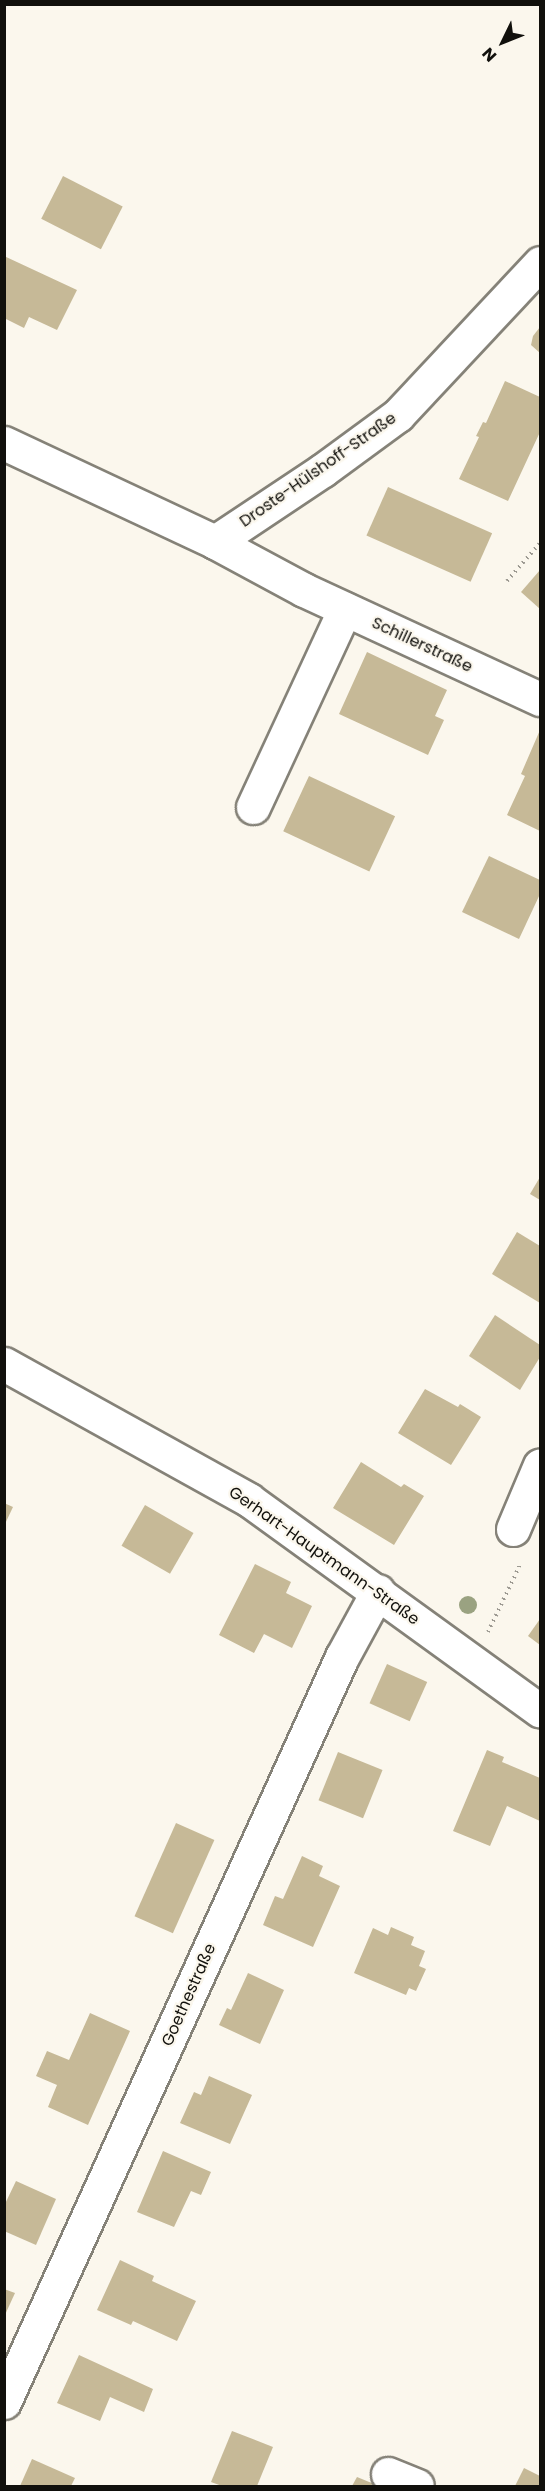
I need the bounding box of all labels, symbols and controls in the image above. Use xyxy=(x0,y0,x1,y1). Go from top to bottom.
north arrow xyxy=(473,12,533,72)
text: N xyxy=(477,42,502,67)
street label: Droste-Hülshoff-Straße xyxy=(236,409,400,531)
street label: Schillerstraße xyxy=(369,613,475,677)
street label: Gerhart-Hauptmann-Straße xyxy=(225,1483,423,1629)
street label: Goethestraße xyxy=(158,1941,220,2049)

